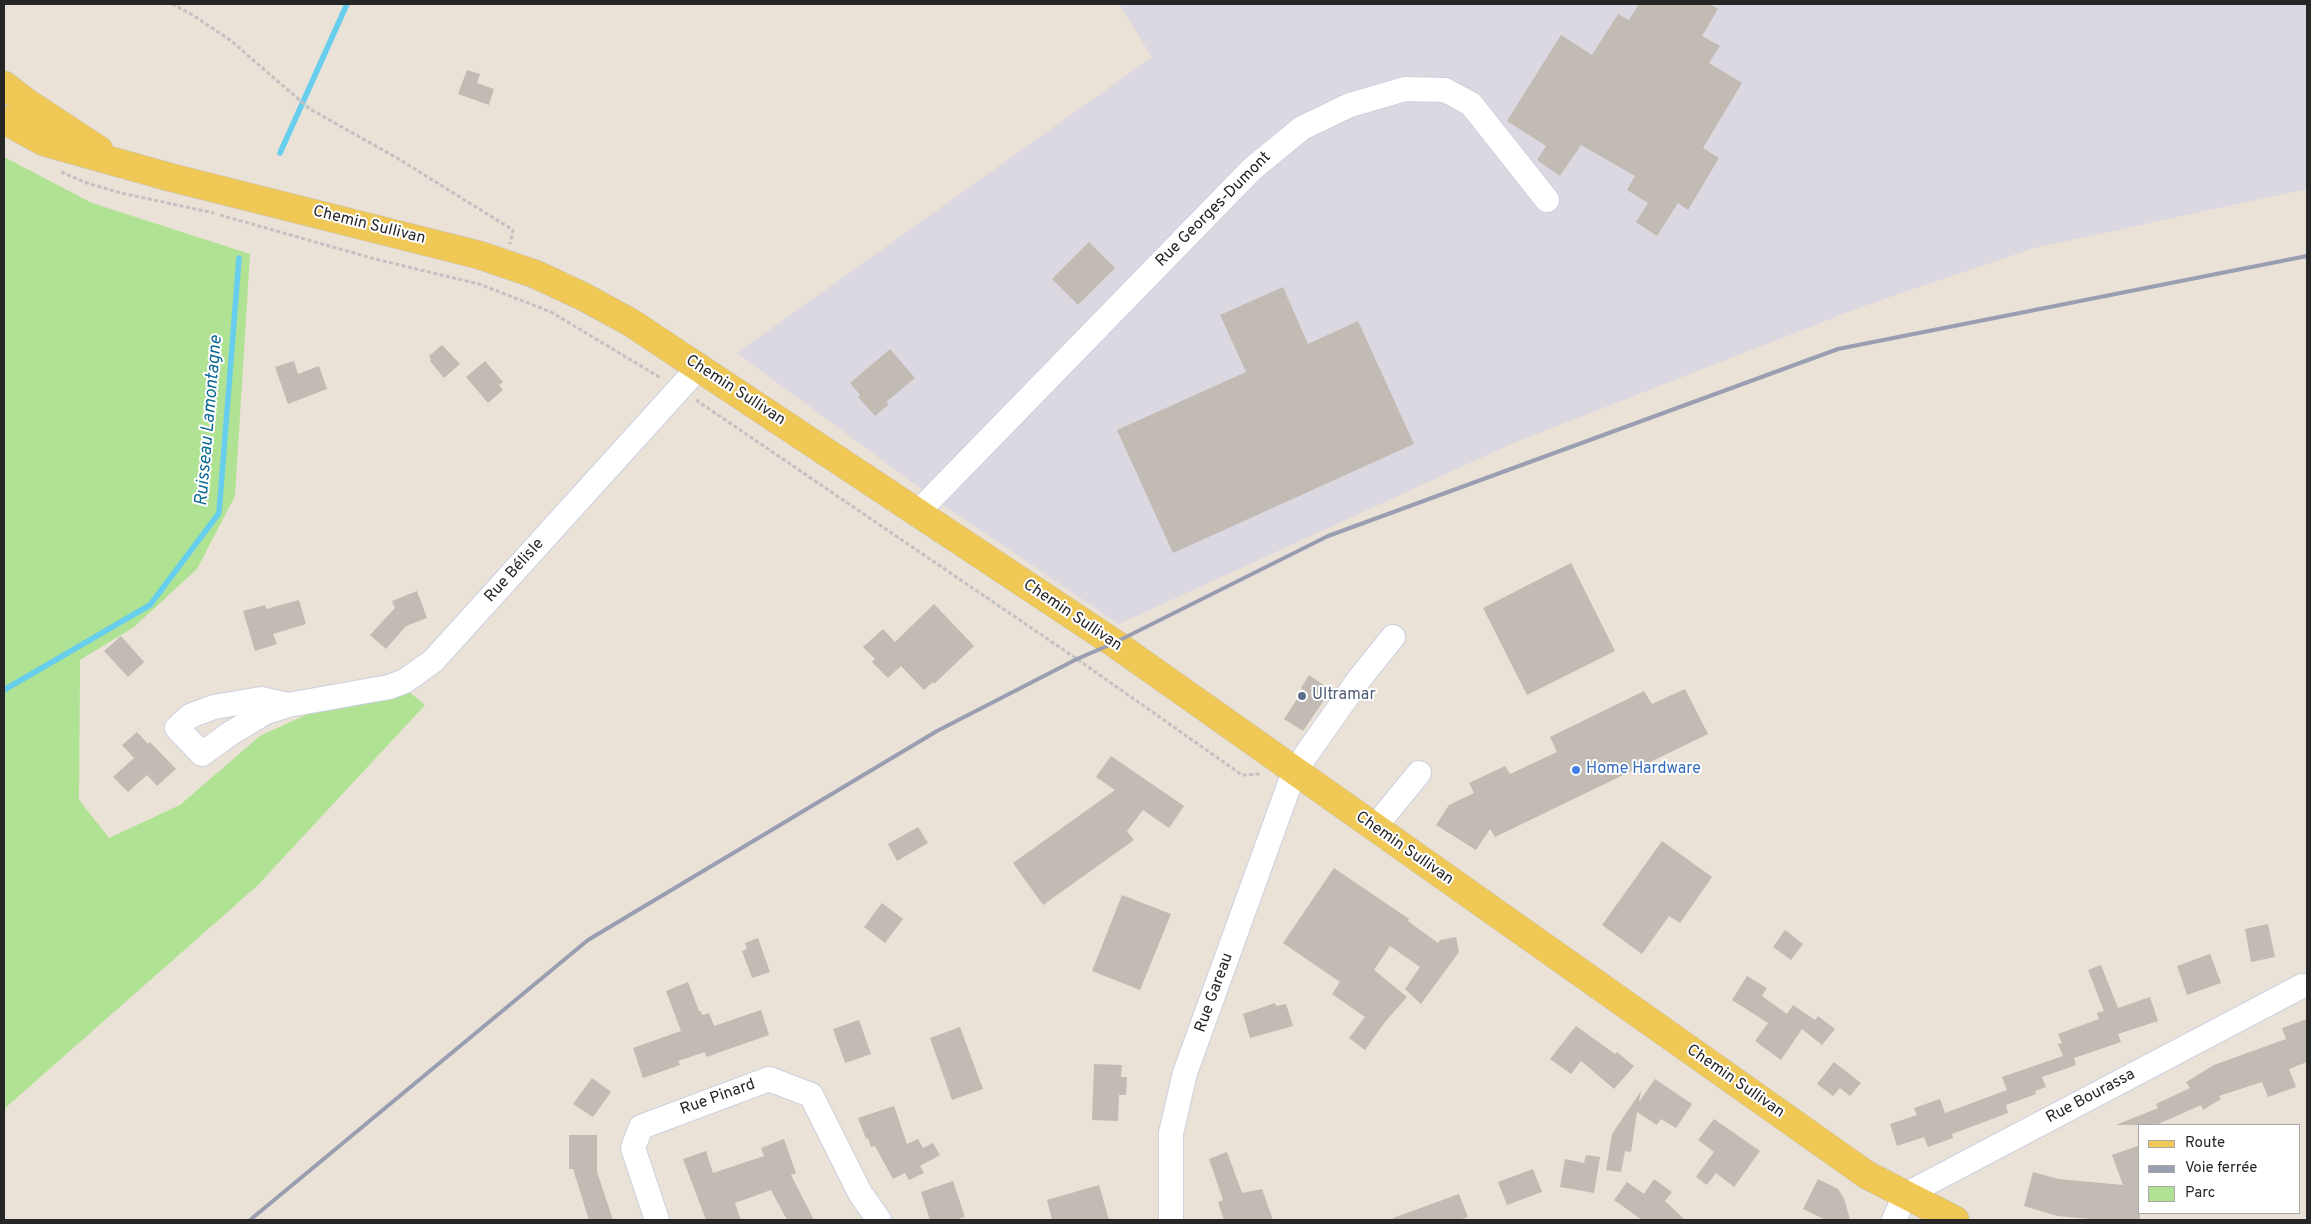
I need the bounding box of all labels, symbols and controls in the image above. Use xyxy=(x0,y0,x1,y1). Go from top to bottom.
street label: Rue Georges-Dumont xyxy=(1152,148,1276,272)
street label: Chemin Sullivan xyxy=(311,203,427,249)
water label: Ruisseau Lamontagne xyxy=(192,335,228,507)
street label: Chemin Sullivan xyxy=(681,352,789,430)
street label: Rue Bélisle xyxy=(481,535,549,607)
street label: Chemin Sullivan xyxy=(1019,576,1125,656)
place label: Ultramar xyxy=(1312,686,1376,706)
marker: Ultramar xyxy=(1296,690,1308,702)
place label: Home Hardware xyxy=(1586,760,1701,780)
marker: Home Hardware xyxy=(1570,764,1582,776)
street label: Chemin Sullivan xyxy=(1351,808,1457,890)
street label: Rue Gareau xyxy=(1192,951,1238,1035)
street label: Chemin Sullivan xyxy=(1682,1041,1788,1123)
street label: Rue Bourassa xyxy=(2043,1066,2139,1128)
street label: Rue Pinard xyxy=(678,1076,758,1120)
legend xyxy=(2138,1124,2301,1214)
text: Route xyxy=(2185,1134,2225,1153)
text: Voie ferrée xyxy=(2185,1159,2257,1178)
text: Parc xyxy=(2185,1184,2215,1203)

